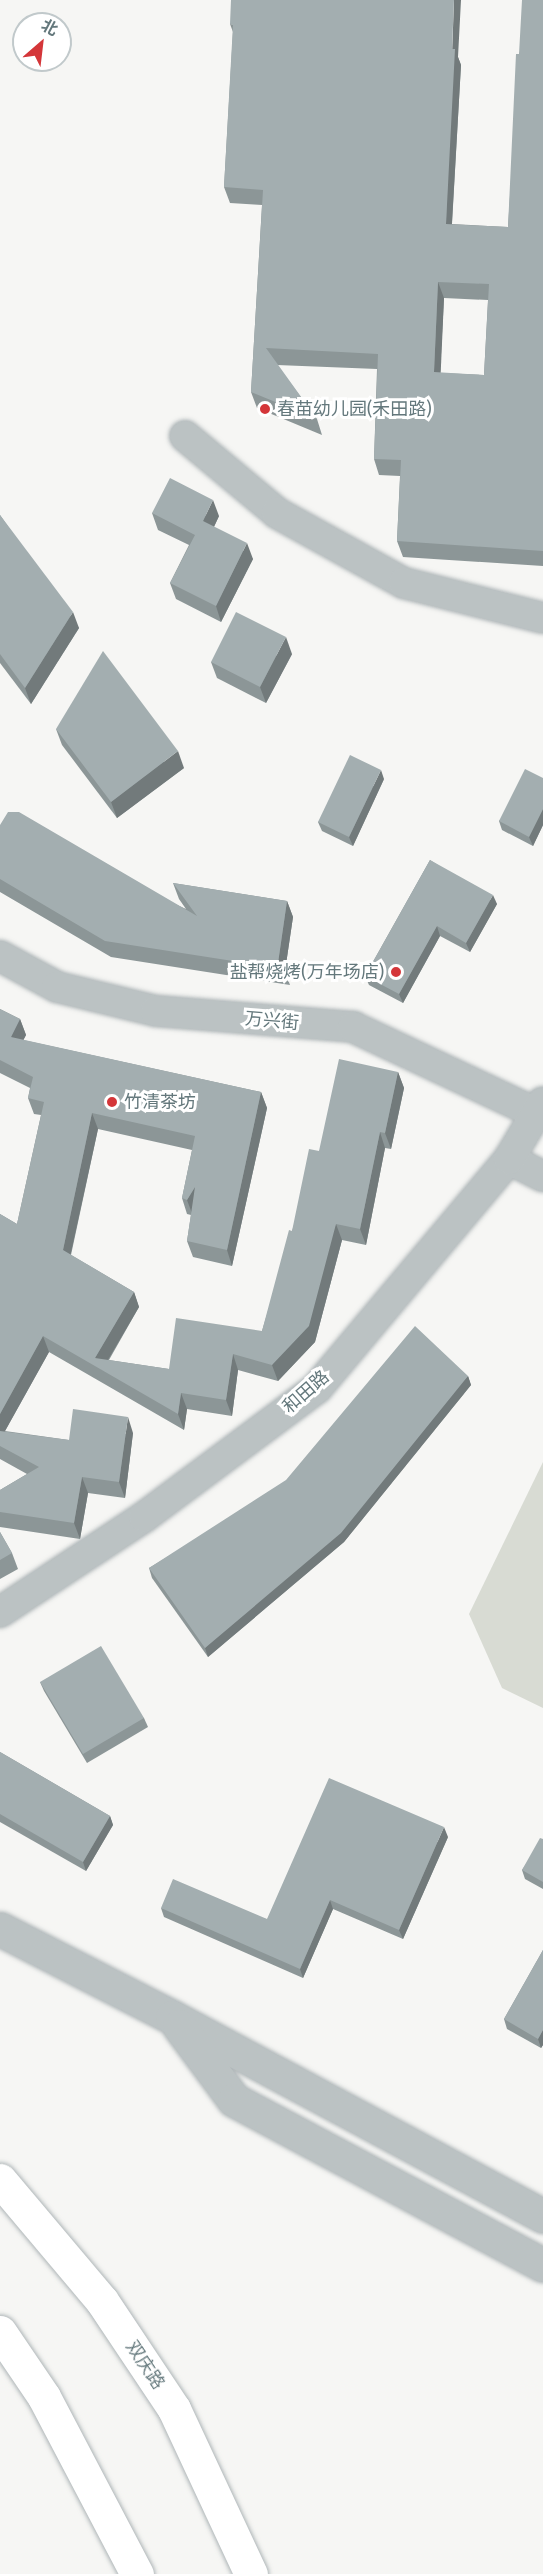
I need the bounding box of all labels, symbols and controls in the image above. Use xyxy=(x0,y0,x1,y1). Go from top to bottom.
north arrow xyxy=(12,12,72,72)
text: 北 xyxy=(38,15,61,40)
place label: 春苗幼儿园(禾田路) xyxy=(277,398,432,420)
marker: 春苗幼儿园(禾田路) xyxy=(258,402,272,416)
place label: 盐帮烧烤(万年场店) xyxy=(229,961,384,983)
marker: 盐帮烧烤(万年场店) xyxy=(389,965,403,979)
street label: 万兴街 xyxy=(244,1008,300,1034)
place label: 竹清茶坊 xyxy=(124,1091,196,1113)
marker: 竹清茶坊 xyxy=(105,1095,119,1109)
street label: 和田路 xyxy=(279,1366,333,1418)
street label: 双庆路 xyxy=(121,2337,169,2393)

